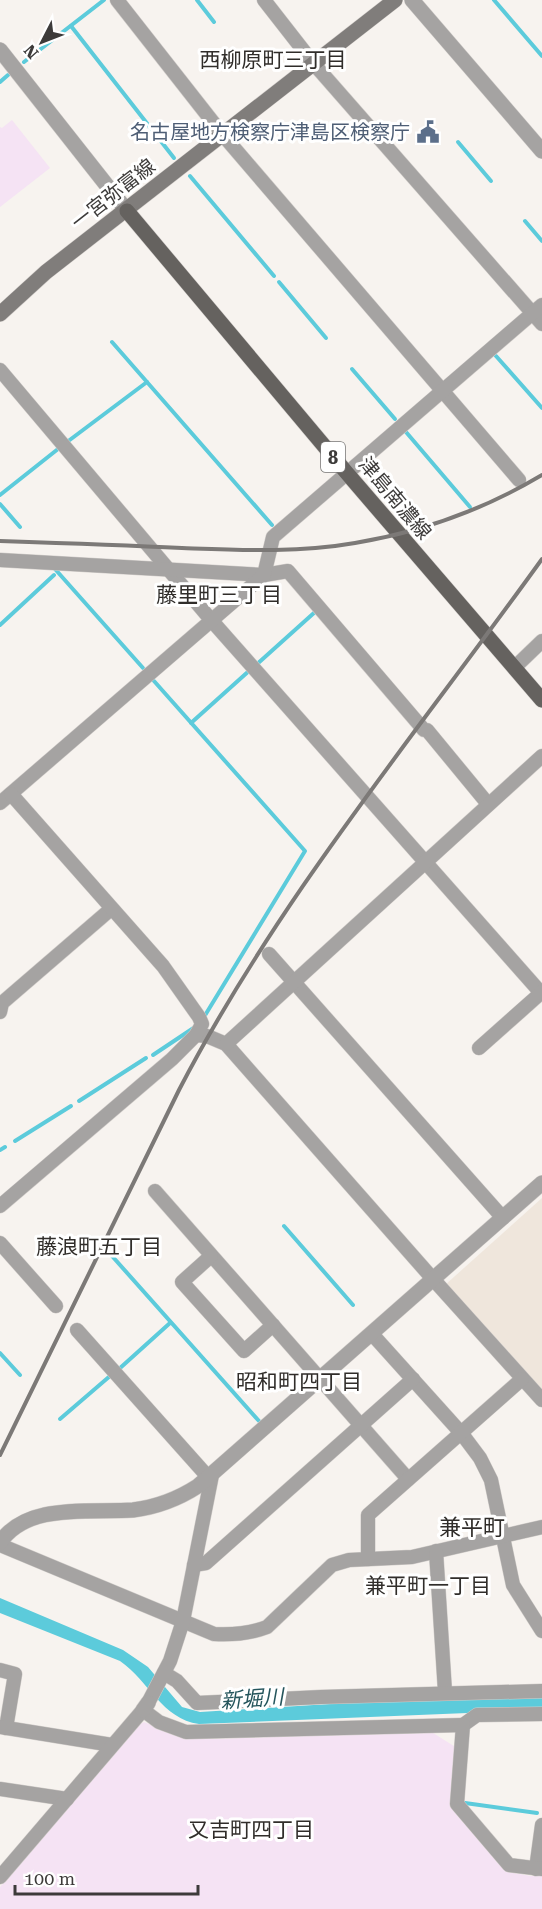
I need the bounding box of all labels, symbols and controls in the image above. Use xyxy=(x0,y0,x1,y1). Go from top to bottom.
north arrow xyxy=(12,12,72,72)
text: N xyxy=(20,41,42,63)
district label: 西柳原町三丁目 xyxy=(200,48,347,72)
public building icon: 名古屋地方検察庁津島区検察庁 xyxy=(415,119,441,145)
place label: 名古屋地方検察庁津島区検察庁 xyxy=(130,120,410,144)
street label: 一宮弥富線 xyxy=(66,154,160,234)
road number: 8 xyxy=(321,442,345,472)
street label: 津島南濃線 xyxy=(354,452,436,544)
district label: 藤里町三丁目 xyxy=(156,583,282,607)
district label: 藤浪町五丁目 xyxy=(36,1235,162,1259)
district label: 昭和町四丁目 xyxy=(236,1370,362,1394)
district label: 兼平町 xyxy=(439,1515,505,1540)
district label: 兼平町一丁目 xyxy=(365,1574,491,1598)
water label: 新堀川 xyxy=(220,1685,286,1713)
district label: 又吉町四丁目 xyxy=(188,1818,314,1842)
scale bar xyxy=(15,1858,198,1896)
text: 100 m xyxy=(24,1868,75,1889)

